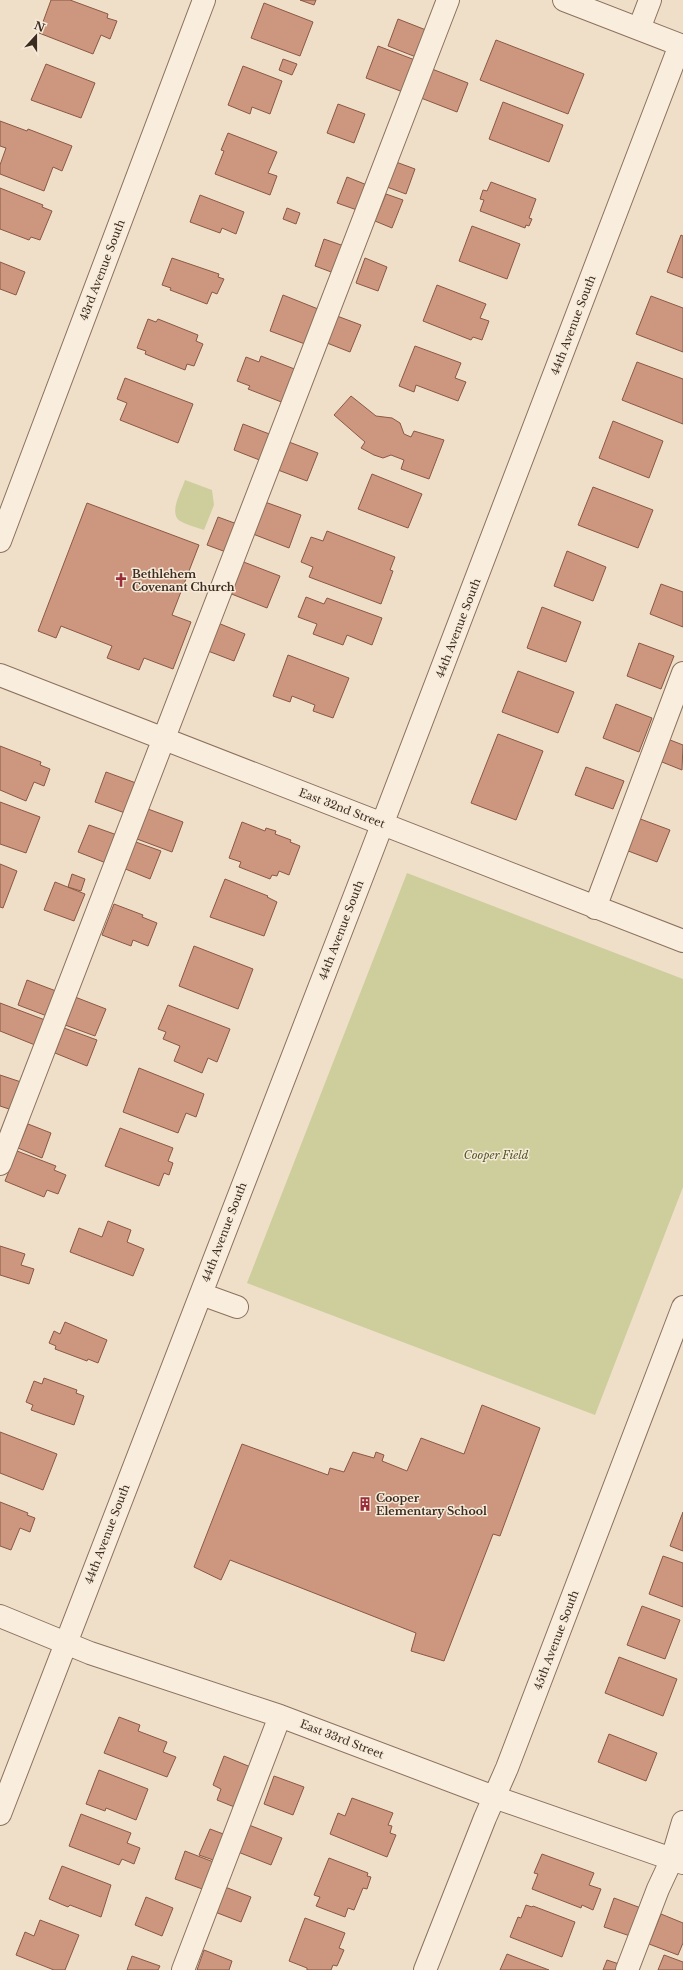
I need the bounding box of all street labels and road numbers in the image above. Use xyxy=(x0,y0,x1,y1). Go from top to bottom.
street label: 43rd Avenue South xyxy=(76,217,128,322)
street label: 44th Avenue South xyxy=(548,273,599,377)
street label: 44th Avenue South xyxy=(433,576,484,680)
street label: East 32nd Street xyxy=(297,785,388,831)
street label: 44th Avenue South xyxy=(316,878,367,982)
street label: 44th Avenue South xyxy=(199,1180,250,1284)
street label: 44th Avenue South xyxy=(82,1482,133,1586)
street label: 45th Avenue South xyxy=(531,1588,582,1692)
street label: East 33rd Street xyxy=(298,1717,387,1762)

